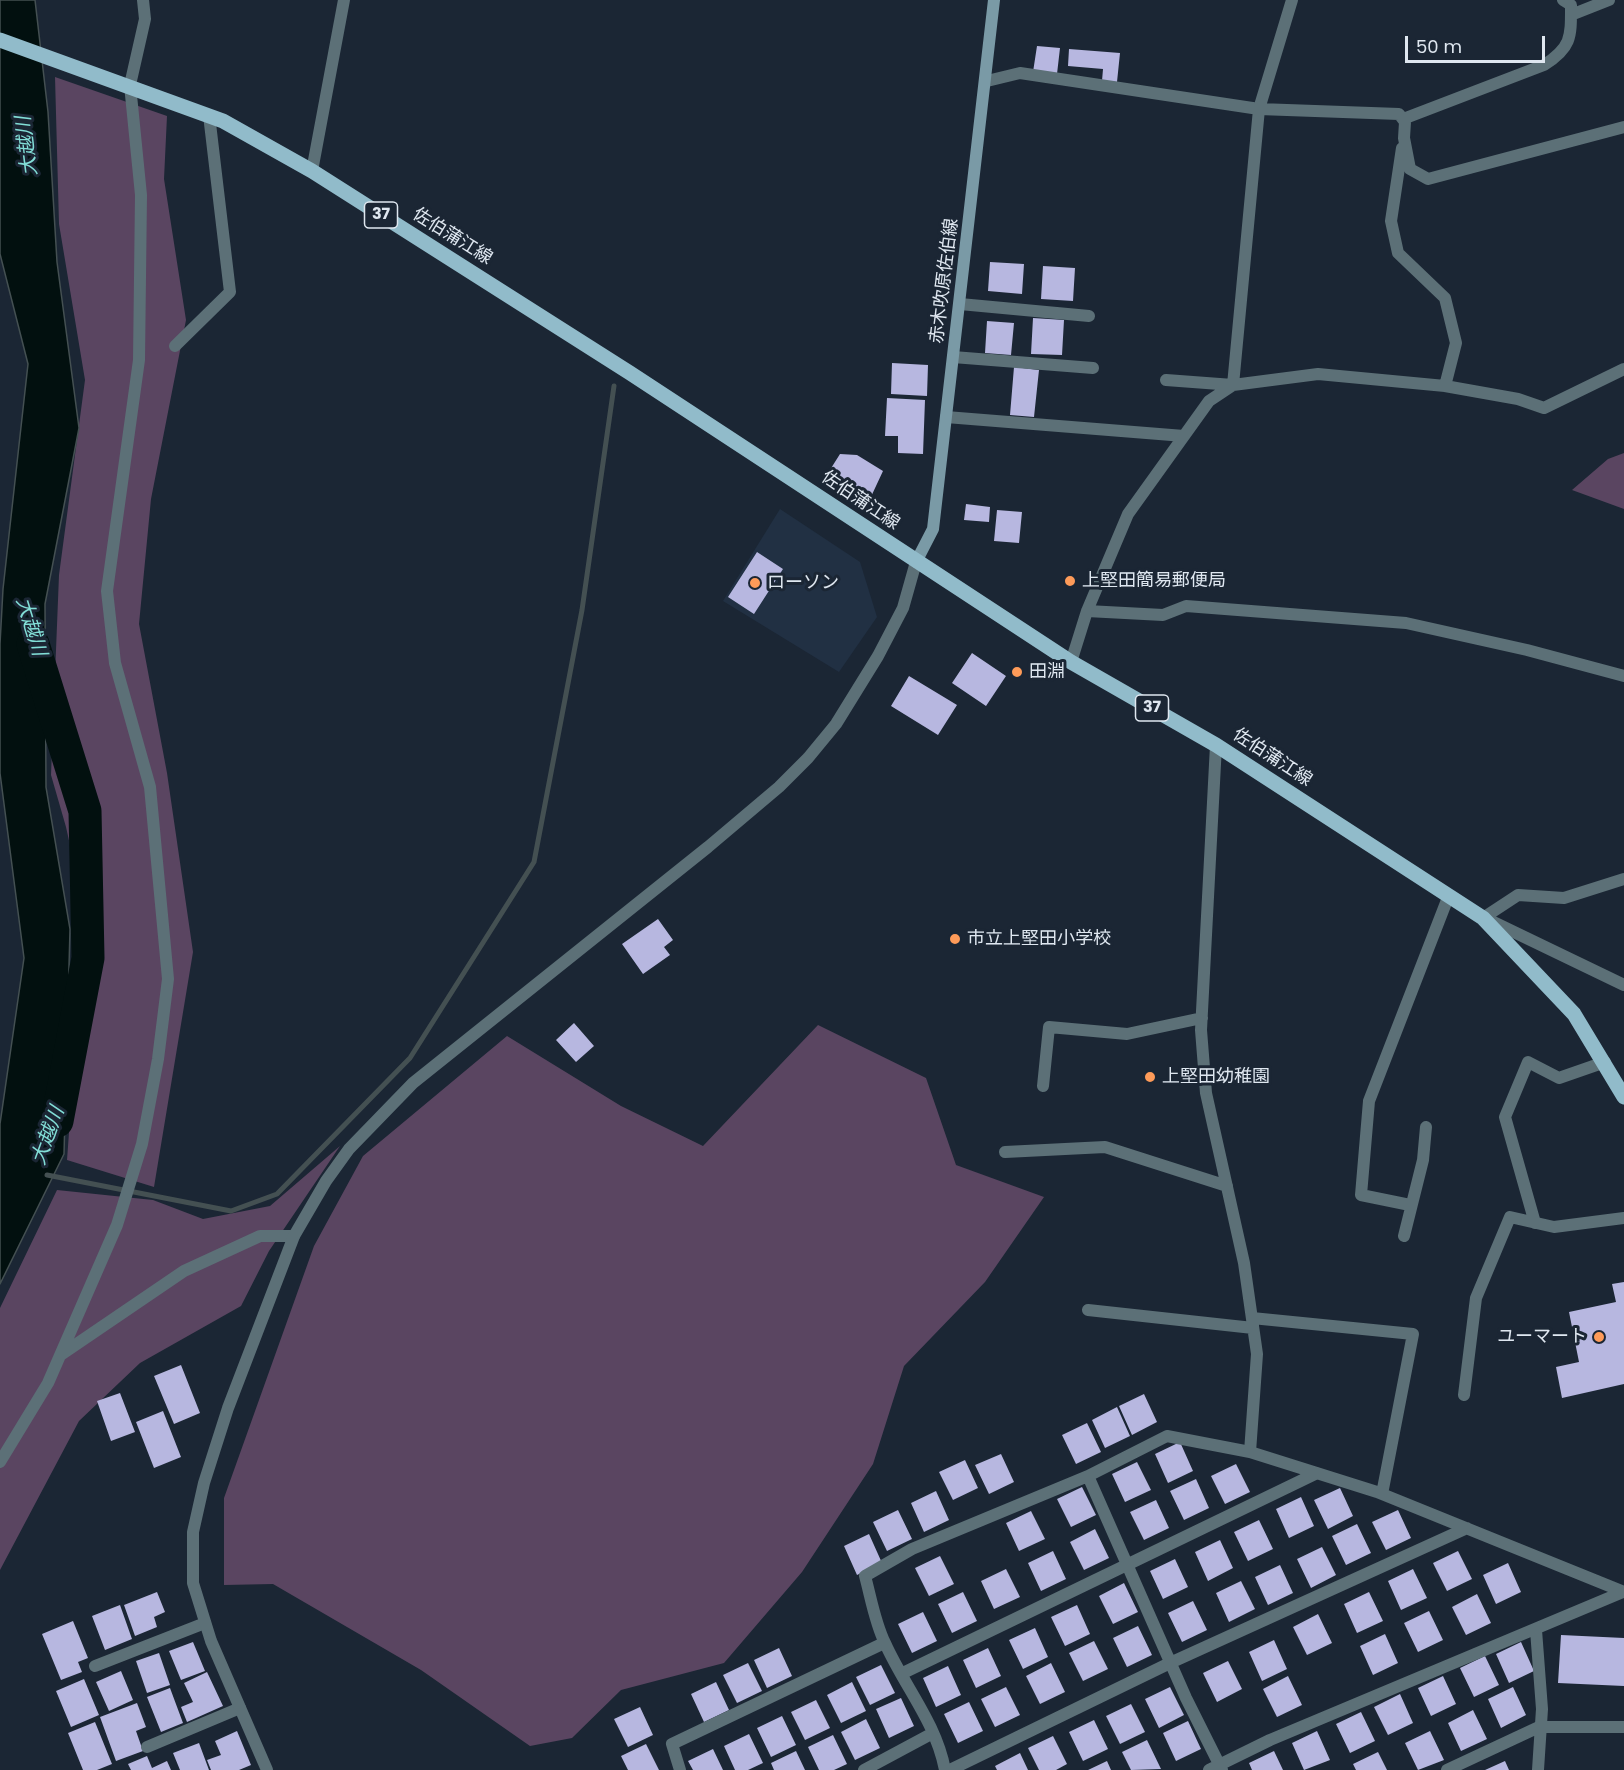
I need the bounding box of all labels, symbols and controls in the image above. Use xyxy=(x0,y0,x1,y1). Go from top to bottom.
scale bar xyxy=(1408,24,1548,62)
text: 50 m xyxy=(1416,34,1462,59)
water label: 大越川 xyxy=(12,115,44,177)
road number: 37 xyxy=(364,202,398,228)
street label: 佐伯蒲江線 xyxy=(408,204,496,270)
street label: 赤木吹原佐伯線 xyxy=(927,217,963,345)
street label: 佐伯蒲江線 xyxy=(817,467,903,535)
place label: 上堅田簡易郵便局 xyxy=(1082,570,1226,592)
place label: ローソン xyxy=(767,572,839,594)
marker: 上堅田簡易郵便局 xyxy=(1063,574,1077,588)
marker: ローソン xyxy=(748,576,762,590)
water label: 大越川 xyxy=(10,595,50,659)
place label: 田淵 xyxy=(1029,661,1065,683)
marker: 田淵 xyxy=(1010,665,1024,679)
road number: 37 xyxy=(1136,695,1168,721)
street label: 佐伯蒲江線 xyxy=(1228,724,1316,792)
place label: 市立上堅田小学校 xyxy=(967,928,1111,950)
marker: 市立上堅田小学校 xyxy=(948,932,962,946)
place label: 上堅田幼稚園 xyxy=(1162,1066,1270,1088)
marker: 上堅田幼稚園 xyxy=(1143,1070,1157,1084)
water label: 大越川 xyxy=(27,1104,71,1168)
place label: ユーマート xyxy=(1497,1326,1587,1348)
marker: ユーマート xyxy=(1592,1330,1606,1344)

